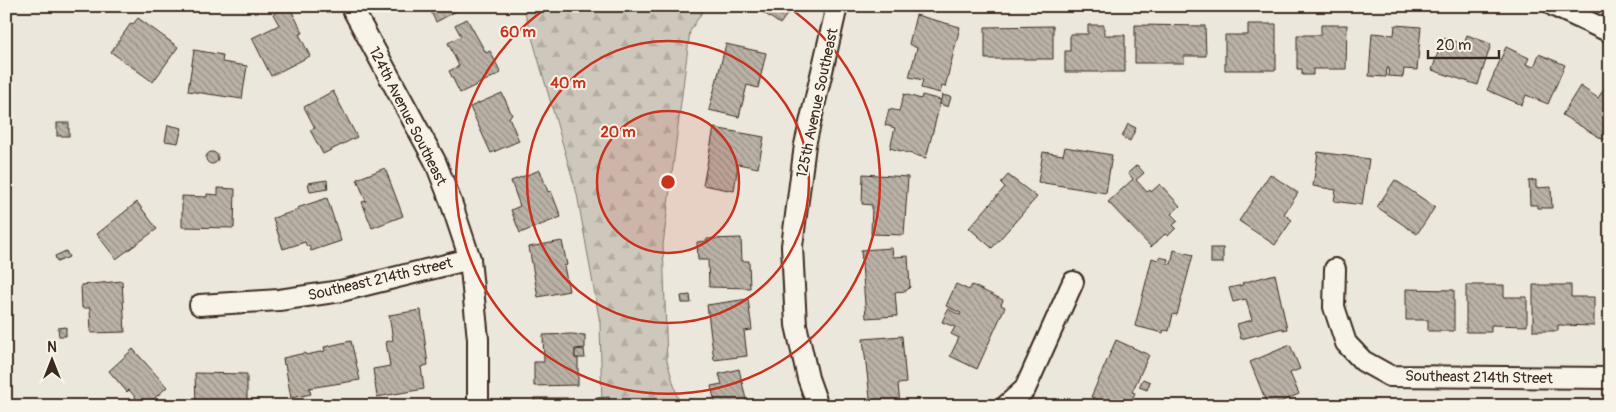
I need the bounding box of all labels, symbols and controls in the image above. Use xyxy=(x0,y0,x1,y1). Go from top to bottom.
text: 60 m xyxy=(500,23,536,42)
street label: 125th Avenue Southeast xyxy=(792,26,843,180)
scale bar xyxy=(1428,28,1500,60)
text: 20 m xyxy=(1436,36,1471,55)
street label: 124th Avenue Southeast xyxy=(364,44,451,190)
text: 40 m xyxy=(550,74,586,93)
text: 20 m xyxy=(600,123,636,142)
centre of rings xyxy=(659,173,677,191)
street label: Southeast 214th Street xyxy=(306,253,455,305)
north arrow xyxy=(28,334,78,384)
text: N xyxy=(47,339,57,356)
street label: Southeast 214th Street xyxy=(1405,367,1554,388)

